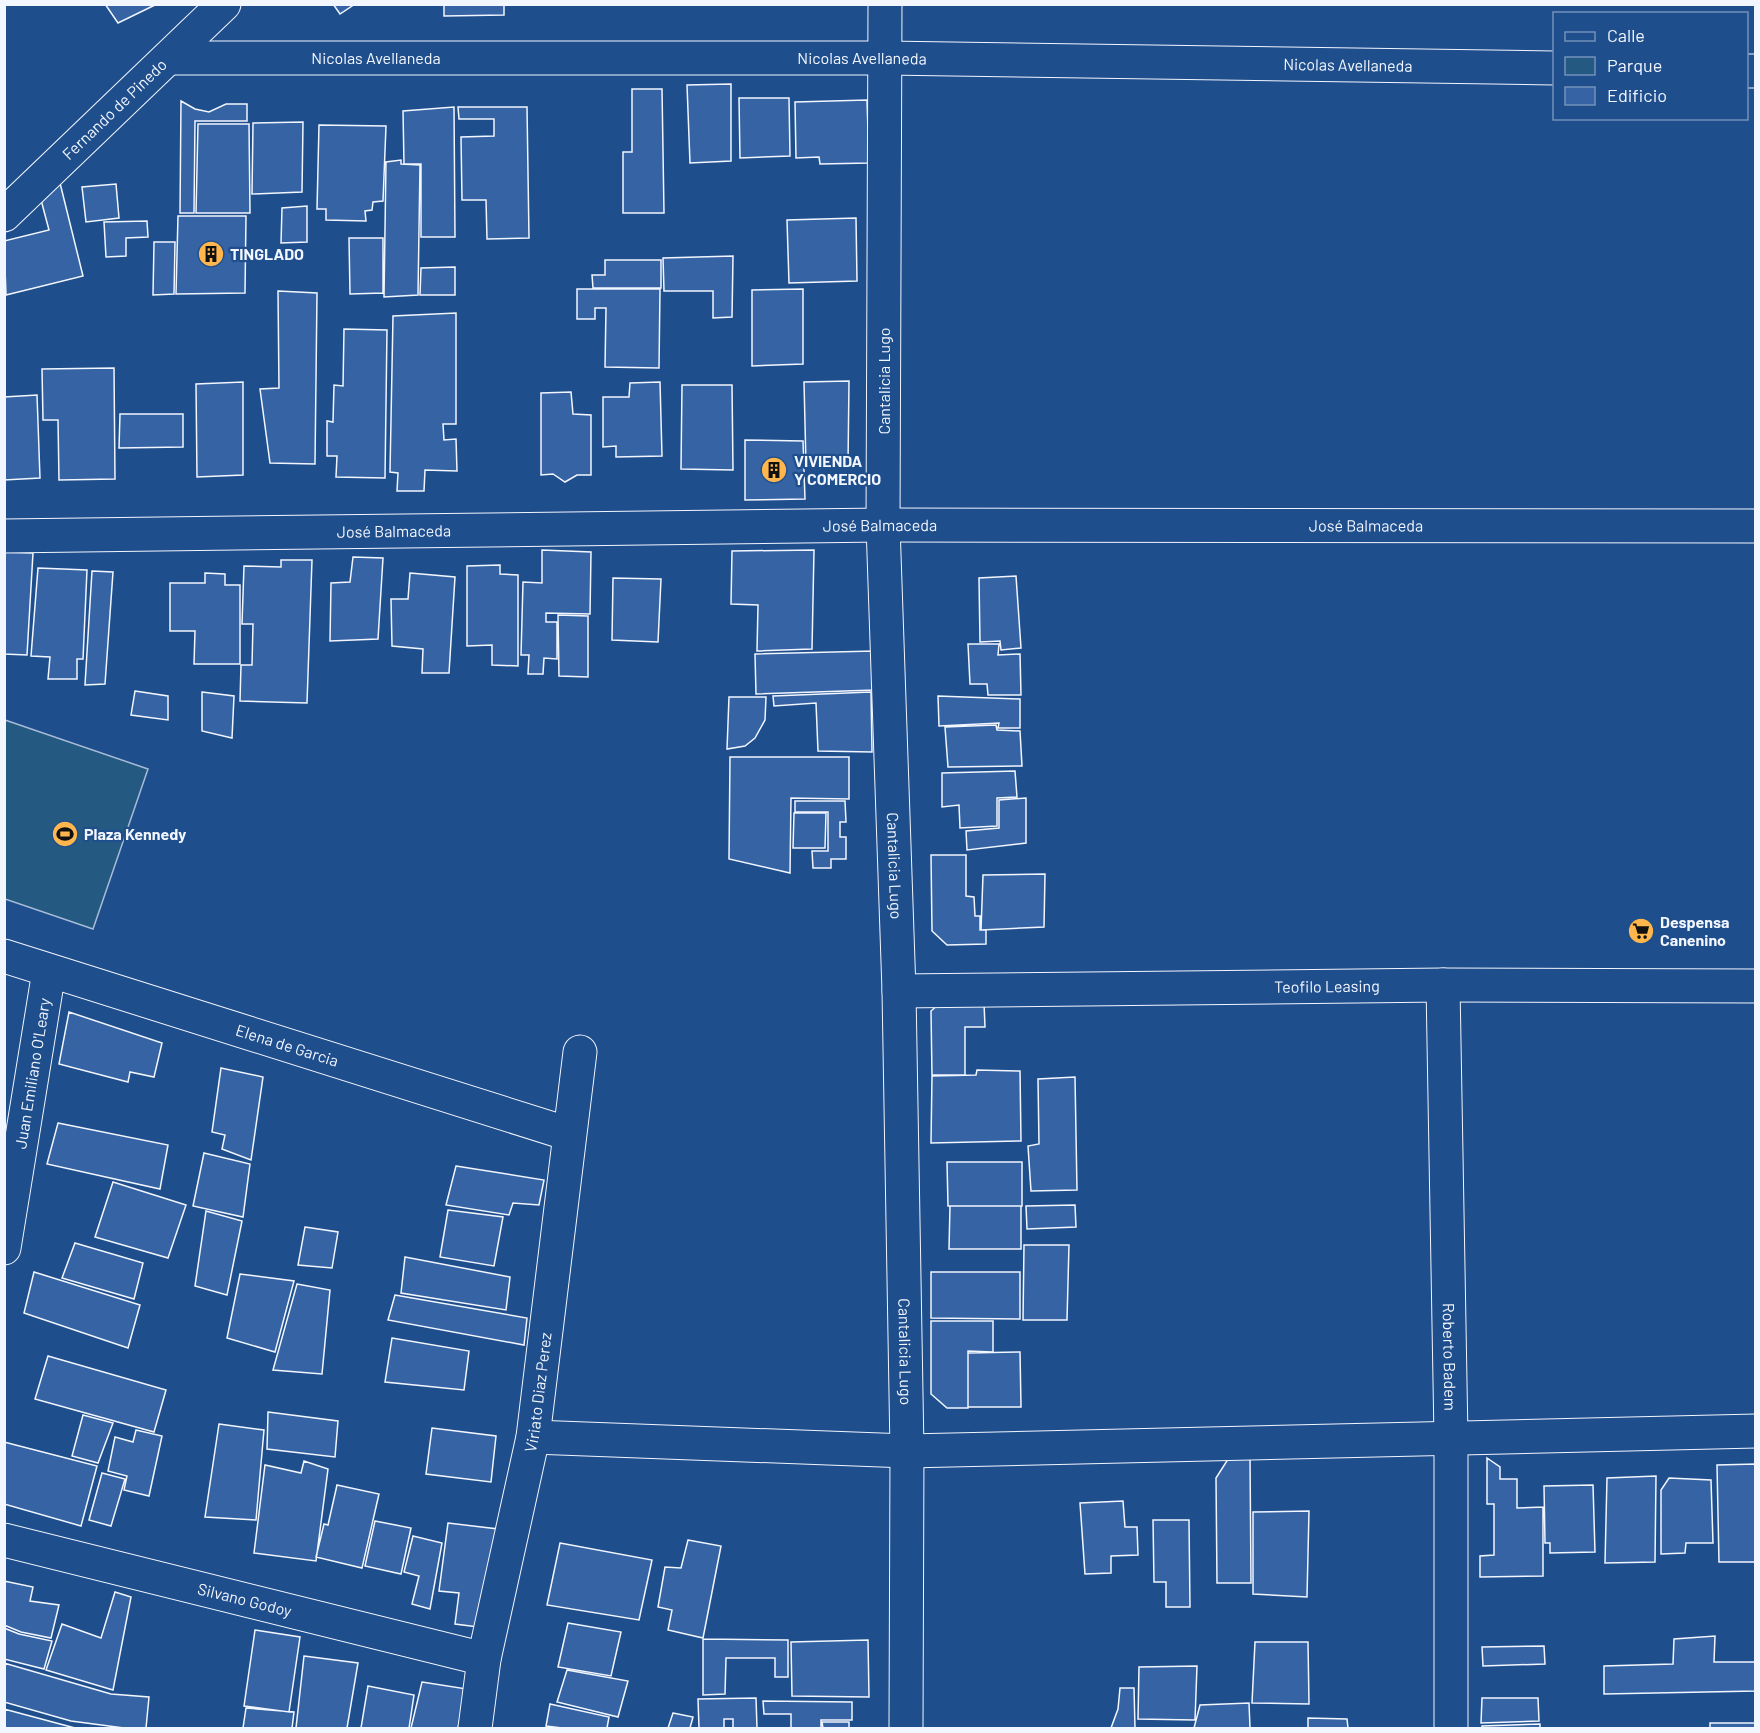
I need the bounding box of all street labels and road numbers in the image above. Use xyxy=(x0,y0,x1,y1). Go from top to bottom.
street label: Nicolas Avellaneda xyxy=(311,48,441,67)
street label: Nicolas Avellaneda xyxy=(797,48,927,68)
street label: Fernando de Pinedo xyxy=(58,54,170,163)
street label: Nicolas Avellaneda xyxy=(1283,54,1413,75)
street label: Cantalicia Lugo xyxy=(874,328,893,434)
street label: José Balmaceda xyxy=(823,515,937,535)
street label: José Balmaceda xyxy=(1309,515,1423,535)
street label: José Balmaceda xyxy=(337,520,451,541)
street label: Cantalicia Lugo xyxy=(884,812,907,920)
street label: Teofilo Leasing xyxy=(1274,976,1380,996)
street label: Juan Emiliano O'Leary xyxy=(10,996,54,1150)
street label: Elena de Garcia xyxy=(234,1020,341,1070)
street label: Cantalicia Lugo xyxy=(895,1298,916,1405)
street label: Roberto Badem xyxy=(1440,1303,1461,1411)
street label: Viriato Diaz Perez xyxy=(520,1331,555,1454)
street label: Silvano Godoy xyxy=(196,1578,294,1620)

